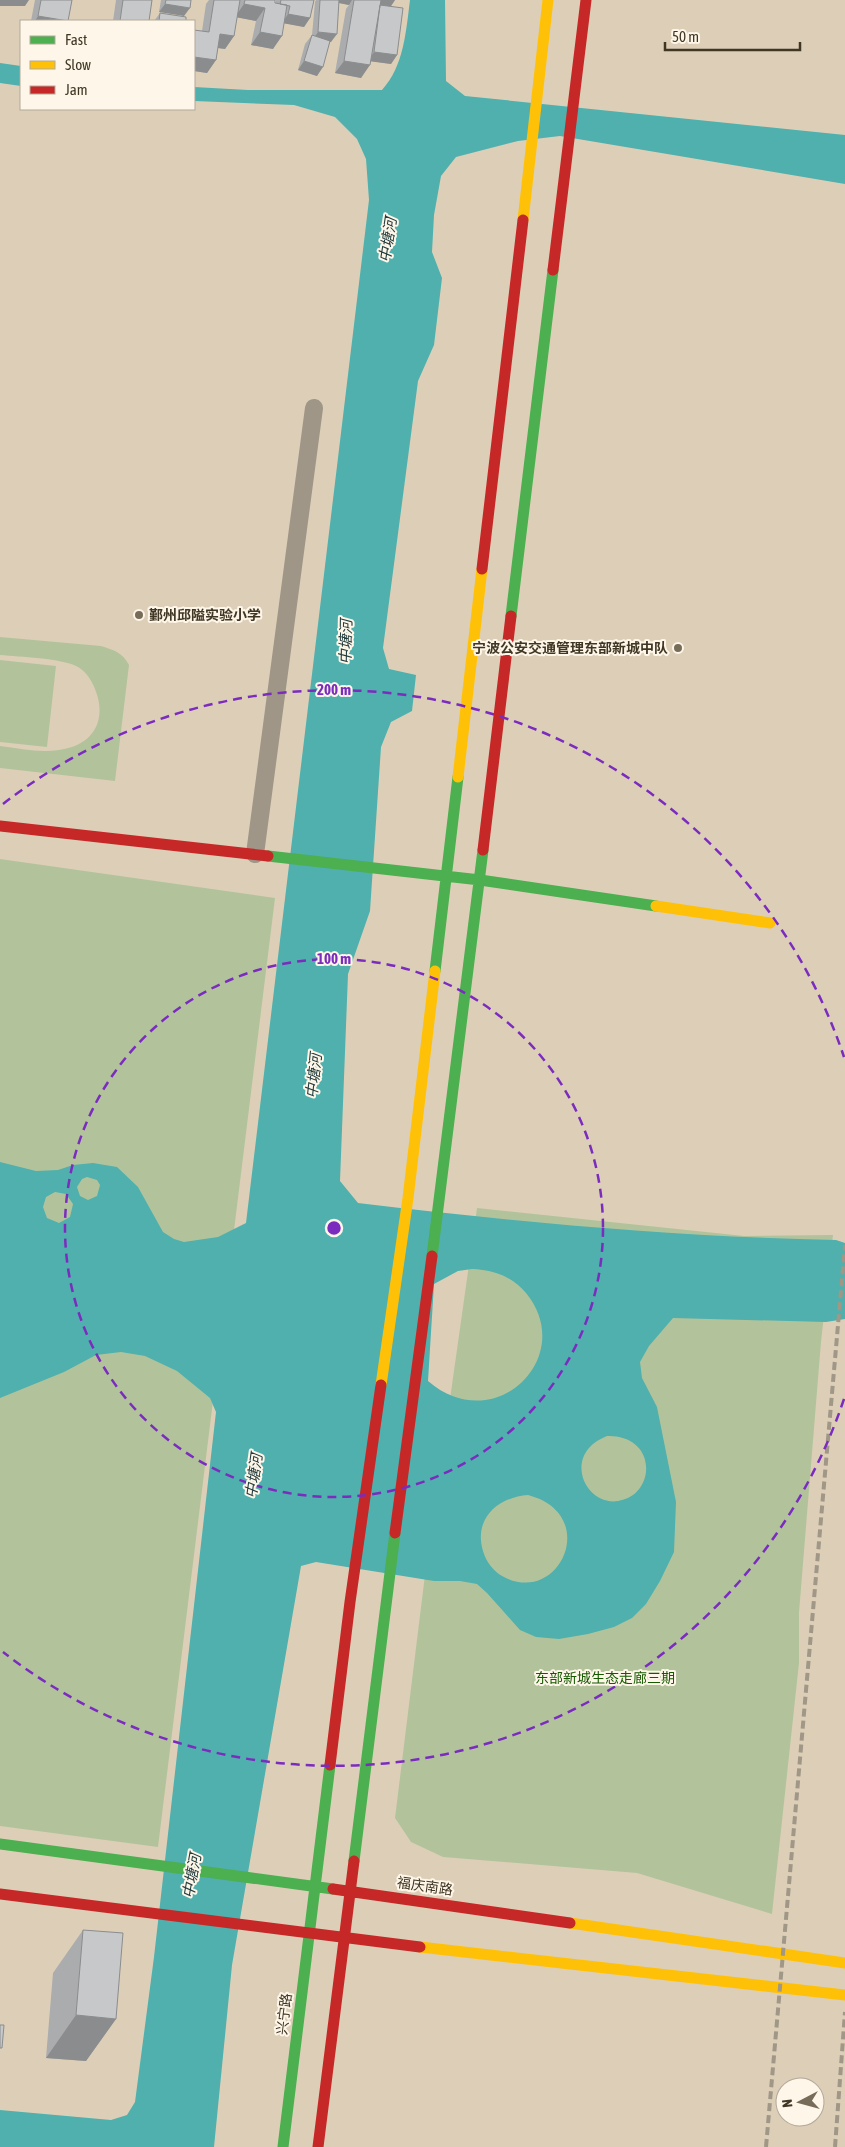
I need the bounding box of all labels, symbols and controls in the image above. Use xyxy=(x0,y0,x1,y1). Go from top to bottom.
legend xyxy=(20,20,195,110)
scale bar xyxy=(665,20,800,52)
text: 50 m xyxy=(672,28,699,45)
text: Fast xyxy=(65,31,87,48)
text: Slow xyxy=(65,56,91,73)
text: Jam xyxy=(65,81,88,98)
water label: 中塘河 xyxy=(376,213,400,263)
place label: 鄞州邱隘实验小学 xyxy=(149,607,261,623)
marker: 鄞州邱隘实验小学 xyxy=(133,609,145,621)
water label: 中塘河 xyxy=(337,616,354,665)
place label: 宁波公安交通管理东部新城中队 xyxy=(472,640,668,656)
marker: 宁波公安交通管理东部新城中队 xyxy=(672,642,684,654)
text: 200 m xyxy=(317,681,351,698)
text: 100 m xyxy=(317,950,351,967)
water label: 中塘河 xyxy=(303,1050,325,1099)
centre of rings xyxy=(325,1219,343,1237)
water label: 中塘河 xyxy=(242,1450,265,1499)
park label: 东部新城生态走廊三期 xyxy=(535,1670,675,1686)
water label: 中塘河 xyxy=(179,1849,204,1900)
street label: 福庆南路 xyxy=(396,1874,454,1898)
street label: 兴宁路 xyxy=(274,1992,294,2036)
north arrow xyxy=(775,2077,825,2127)
text: N xyxy=(779,2098,795,2108)

